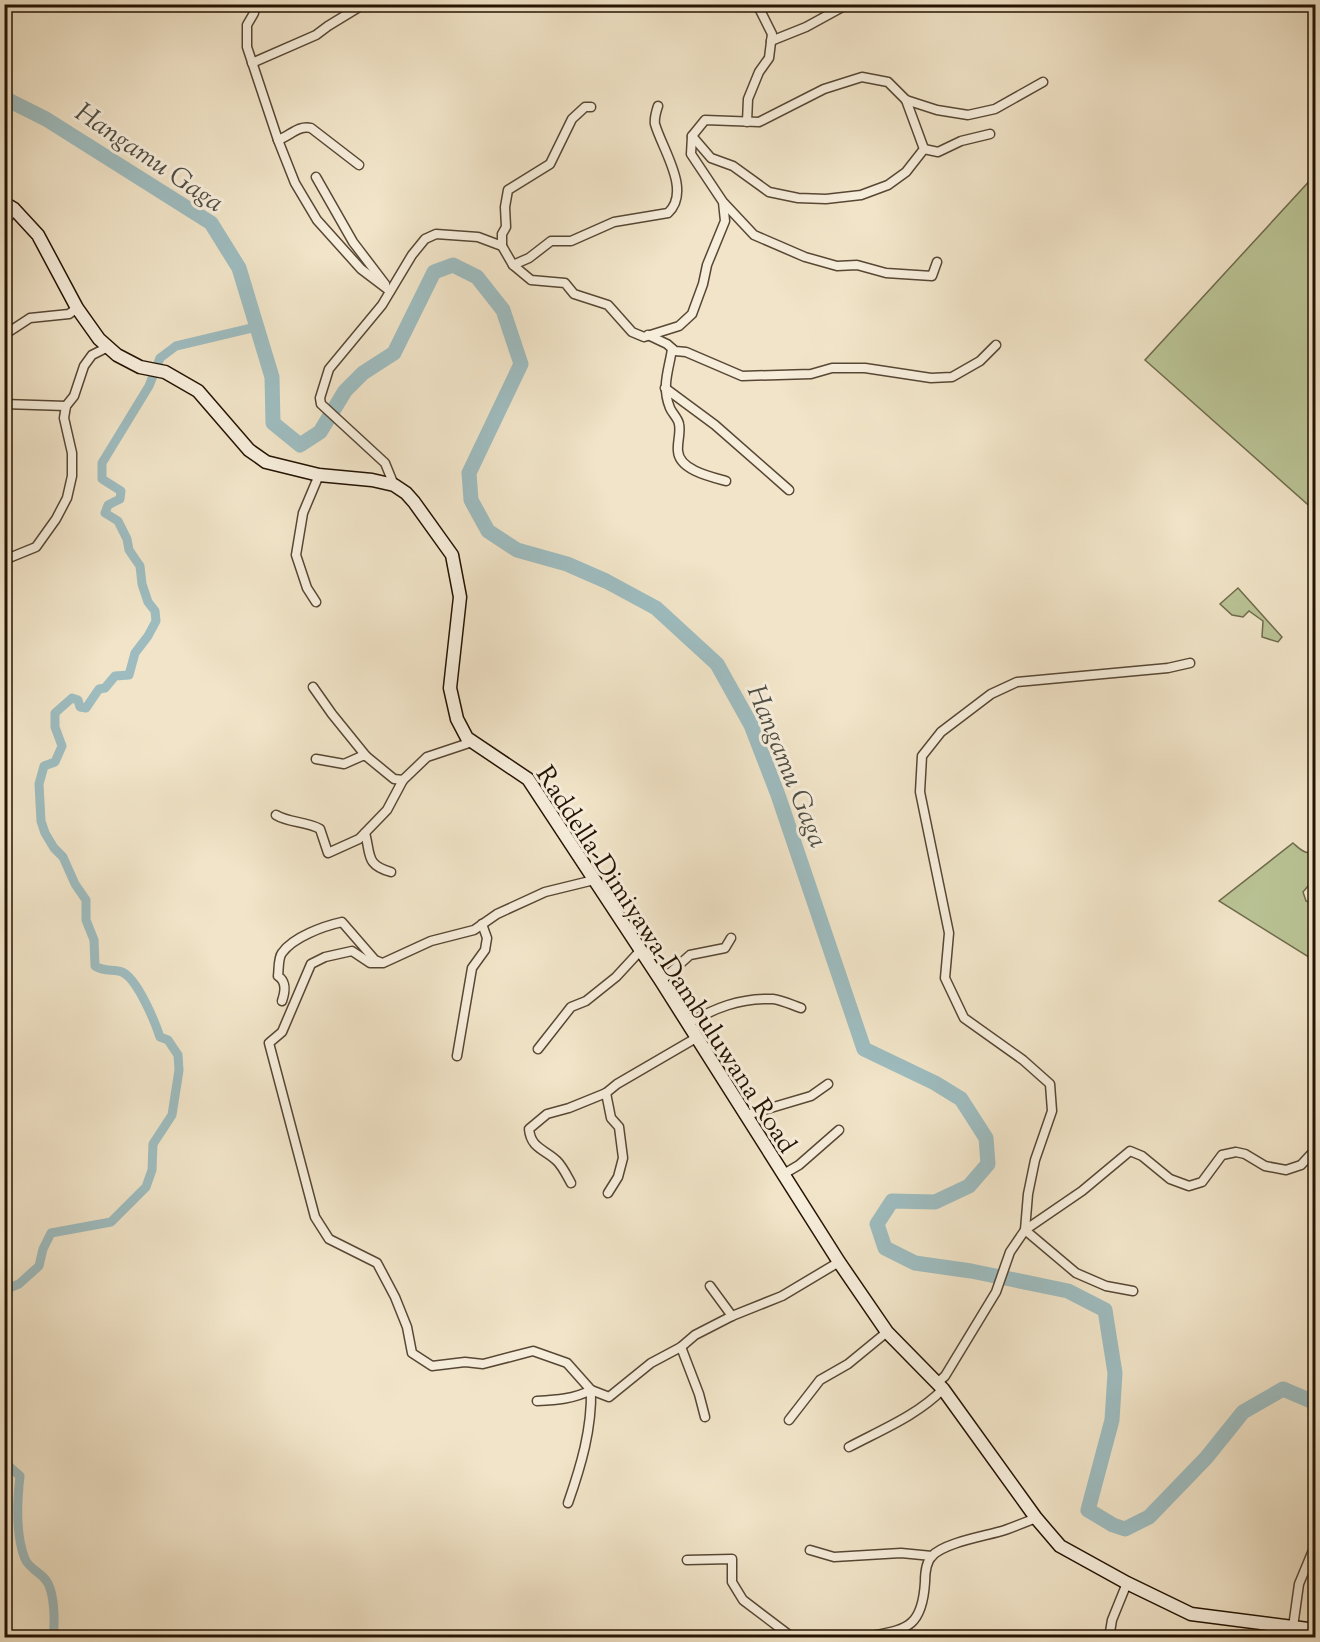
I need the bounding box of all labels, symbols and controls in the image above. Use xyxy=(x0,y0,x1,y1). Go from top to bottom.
water label: Hangamu Gaga xyxy=(66,95,231,223)
water label: Hangamu Gaga xyxy=(735,680,836,854)
street label: Raddella-Dimiyawa-Dambuluwana Road xyxy=(525,759,805,1162)

